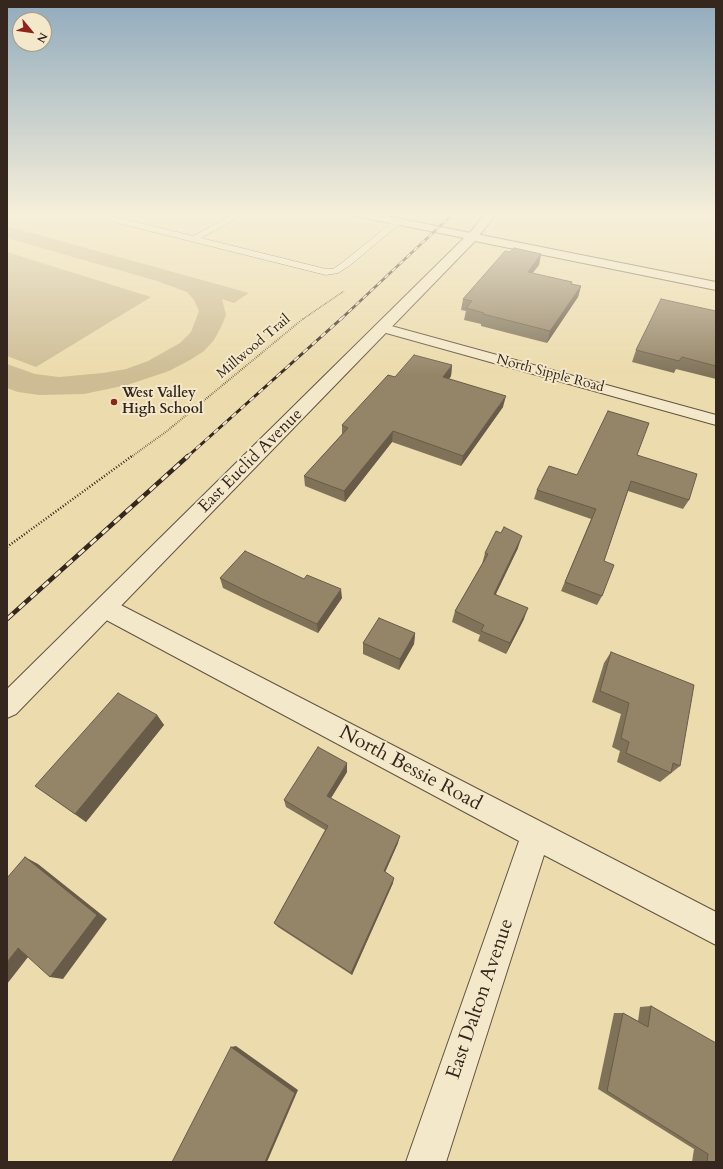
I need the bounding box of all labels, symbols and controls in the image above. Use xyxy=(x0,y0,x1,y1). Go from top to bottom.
north arrow xyxy=(12,12,52,52)
text: N xyxy=(33,30,51,45)
street label: Millwood Trail xyxy=(214,311,294,383)
street label: North Sipple Road xyxy=(494,352,606,396)
place label: West Valley High School xyxy=(122,386,203,418)
marker: West Valley High School xyxy=(109,397,119,407)
street label: East Euclid Avenue xyxy=(195,405,307,517)
street label: North Bessie Road xyxy=(335,721,485,817)
street label: East Dalton Avenue xyxy=(442,916,520,1082)

